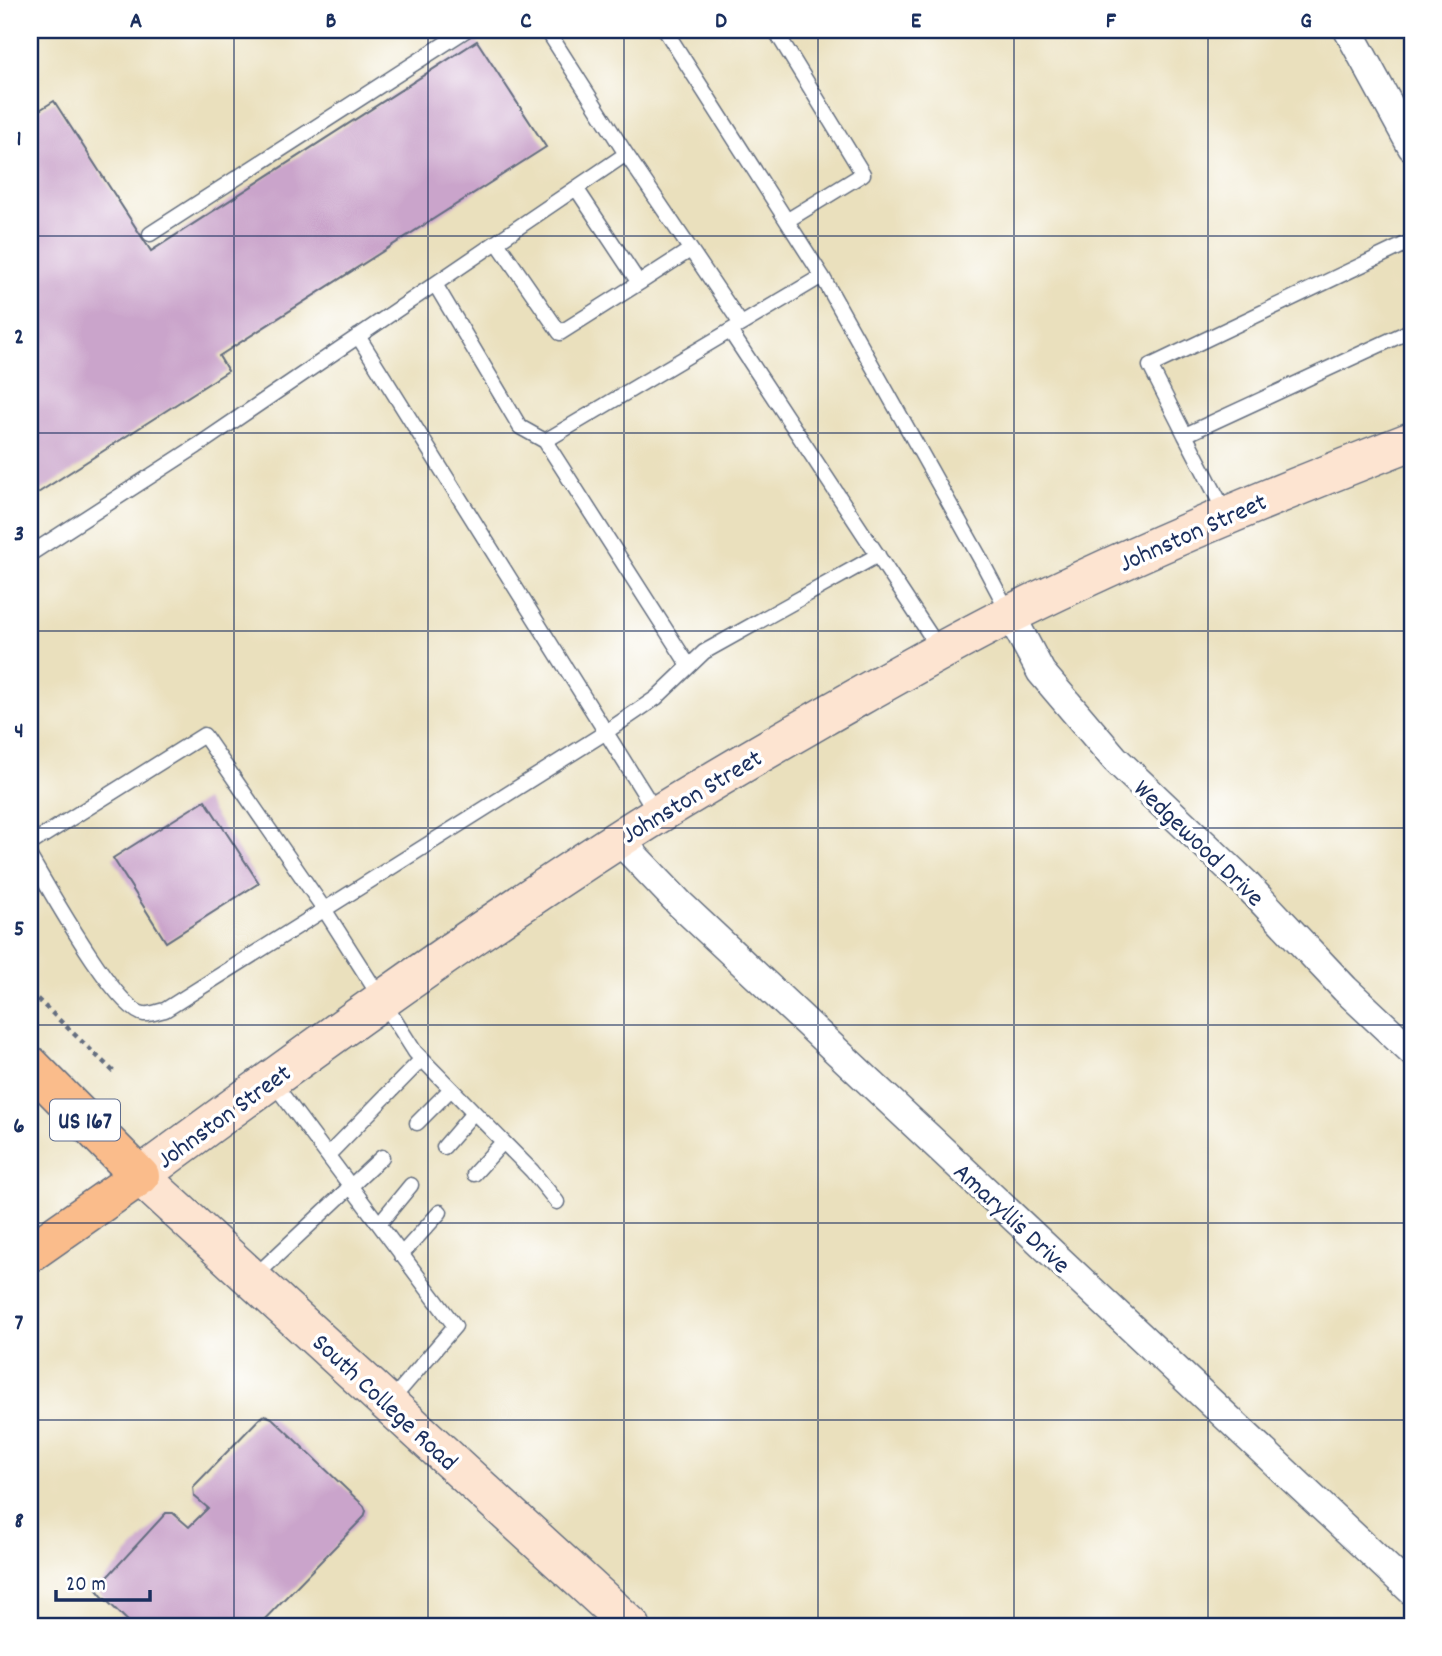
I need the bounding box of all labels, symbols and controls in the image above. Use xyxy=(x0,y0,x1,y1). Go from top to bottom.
text: A xyxy=(130,6,142,39)
text: B xyxy=(326,6,337,39)
text: C xyxy=(520,6,532,39)
text: D xyxy=(715,6,727,39)
text: E xyxy=(911,6,922,39)
text: F xyxy=(1106,6,1117,39)
text: G xyxy=(1300,6,1312,39)
text: 1 xyxy=(16,124,22,157)
text: 2 xyxy=(14,322,24,355)
street label: Johnston Street xyxy=(1114,485,1274,583)
text: 3 xyxy=(14,519,24,552)
text: 4 xyxy=(14,716,24,749)
street label: Johnston Street xyxy=(615,741,770,855)
street label: Wedgewood Drive xyxy=(1124,772,1271,917)
text: 5 xyxy=(14,914,24,947)
street label: Johnston Street xyxy=(150,1056,300,1179)
road number: US 167 xyxy=(50,1100,120,1140)
text: 6 xyxy=(13,1111,25,1144)
street label: Amaryllis Drive xyxy=(944,1155,1078,1284)
text: 7 xyxy=(15,1308,24,1341)
street label: South College Road xyxy=(302,1326,465,1481)
text: 8 xyxy=(14,1506,24,1539)
scale bar xyxy=(56,1558,150,1602)
text: 20 m xyxy=(66,1571,106,1601)

